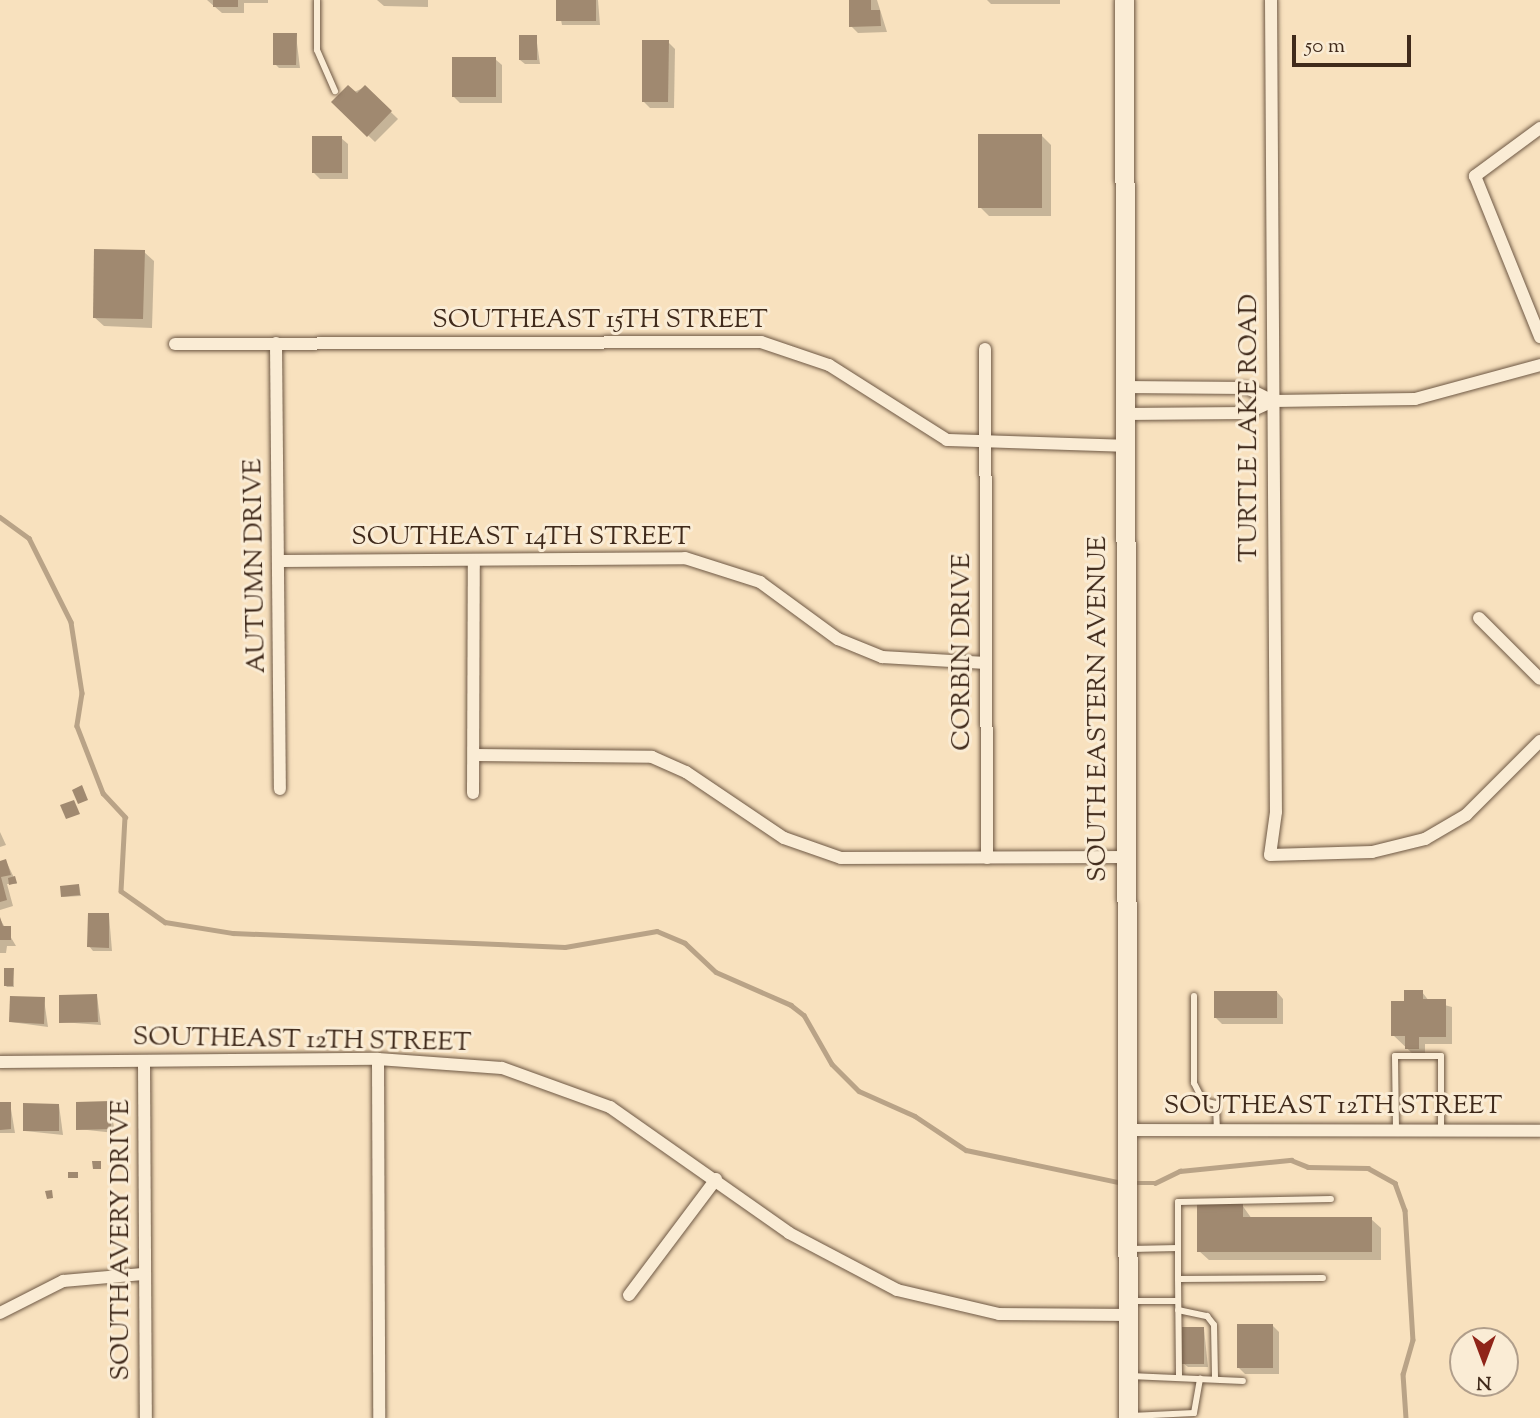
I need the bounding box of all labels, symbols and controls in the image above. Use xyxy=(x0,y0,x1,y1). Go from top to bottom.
scale bar xyxy=(1295,21,1414,65)
text: 50 m xyxy=(1305,32,1345,62)
street label: TURTLE LAKE ROAD xyxy=(1234,294,1266,562)
street label: SOUTHEAST 15TH STREET xyxy=(432,305,768,337)
street label: AUTUMN DRIVE xyxy=(239,458,273,674)
street label: SOUTHEAST 14TH STREET xyxy=(351,522,691,554)
street label: SOUTH EASTERN AVENUE xyxy=(1083,536,1115,882)
street label: CORBIN DRIVE xyxy=(947,553,979,751)
street label: SOUTHEAST 12TH STREET xyxy=(132,1022,472,1060)
street label: SOUTHEAST 12TH STREET xyxy=(1164,1091,1502,1123)
street label: SOUTH AVERY DRIVE xyxy=(106,1099,138,1381)
north arrow xyxy=(1449,1327,1519,1397)
text: N xyxy=(1476,1368,1492,1395)

